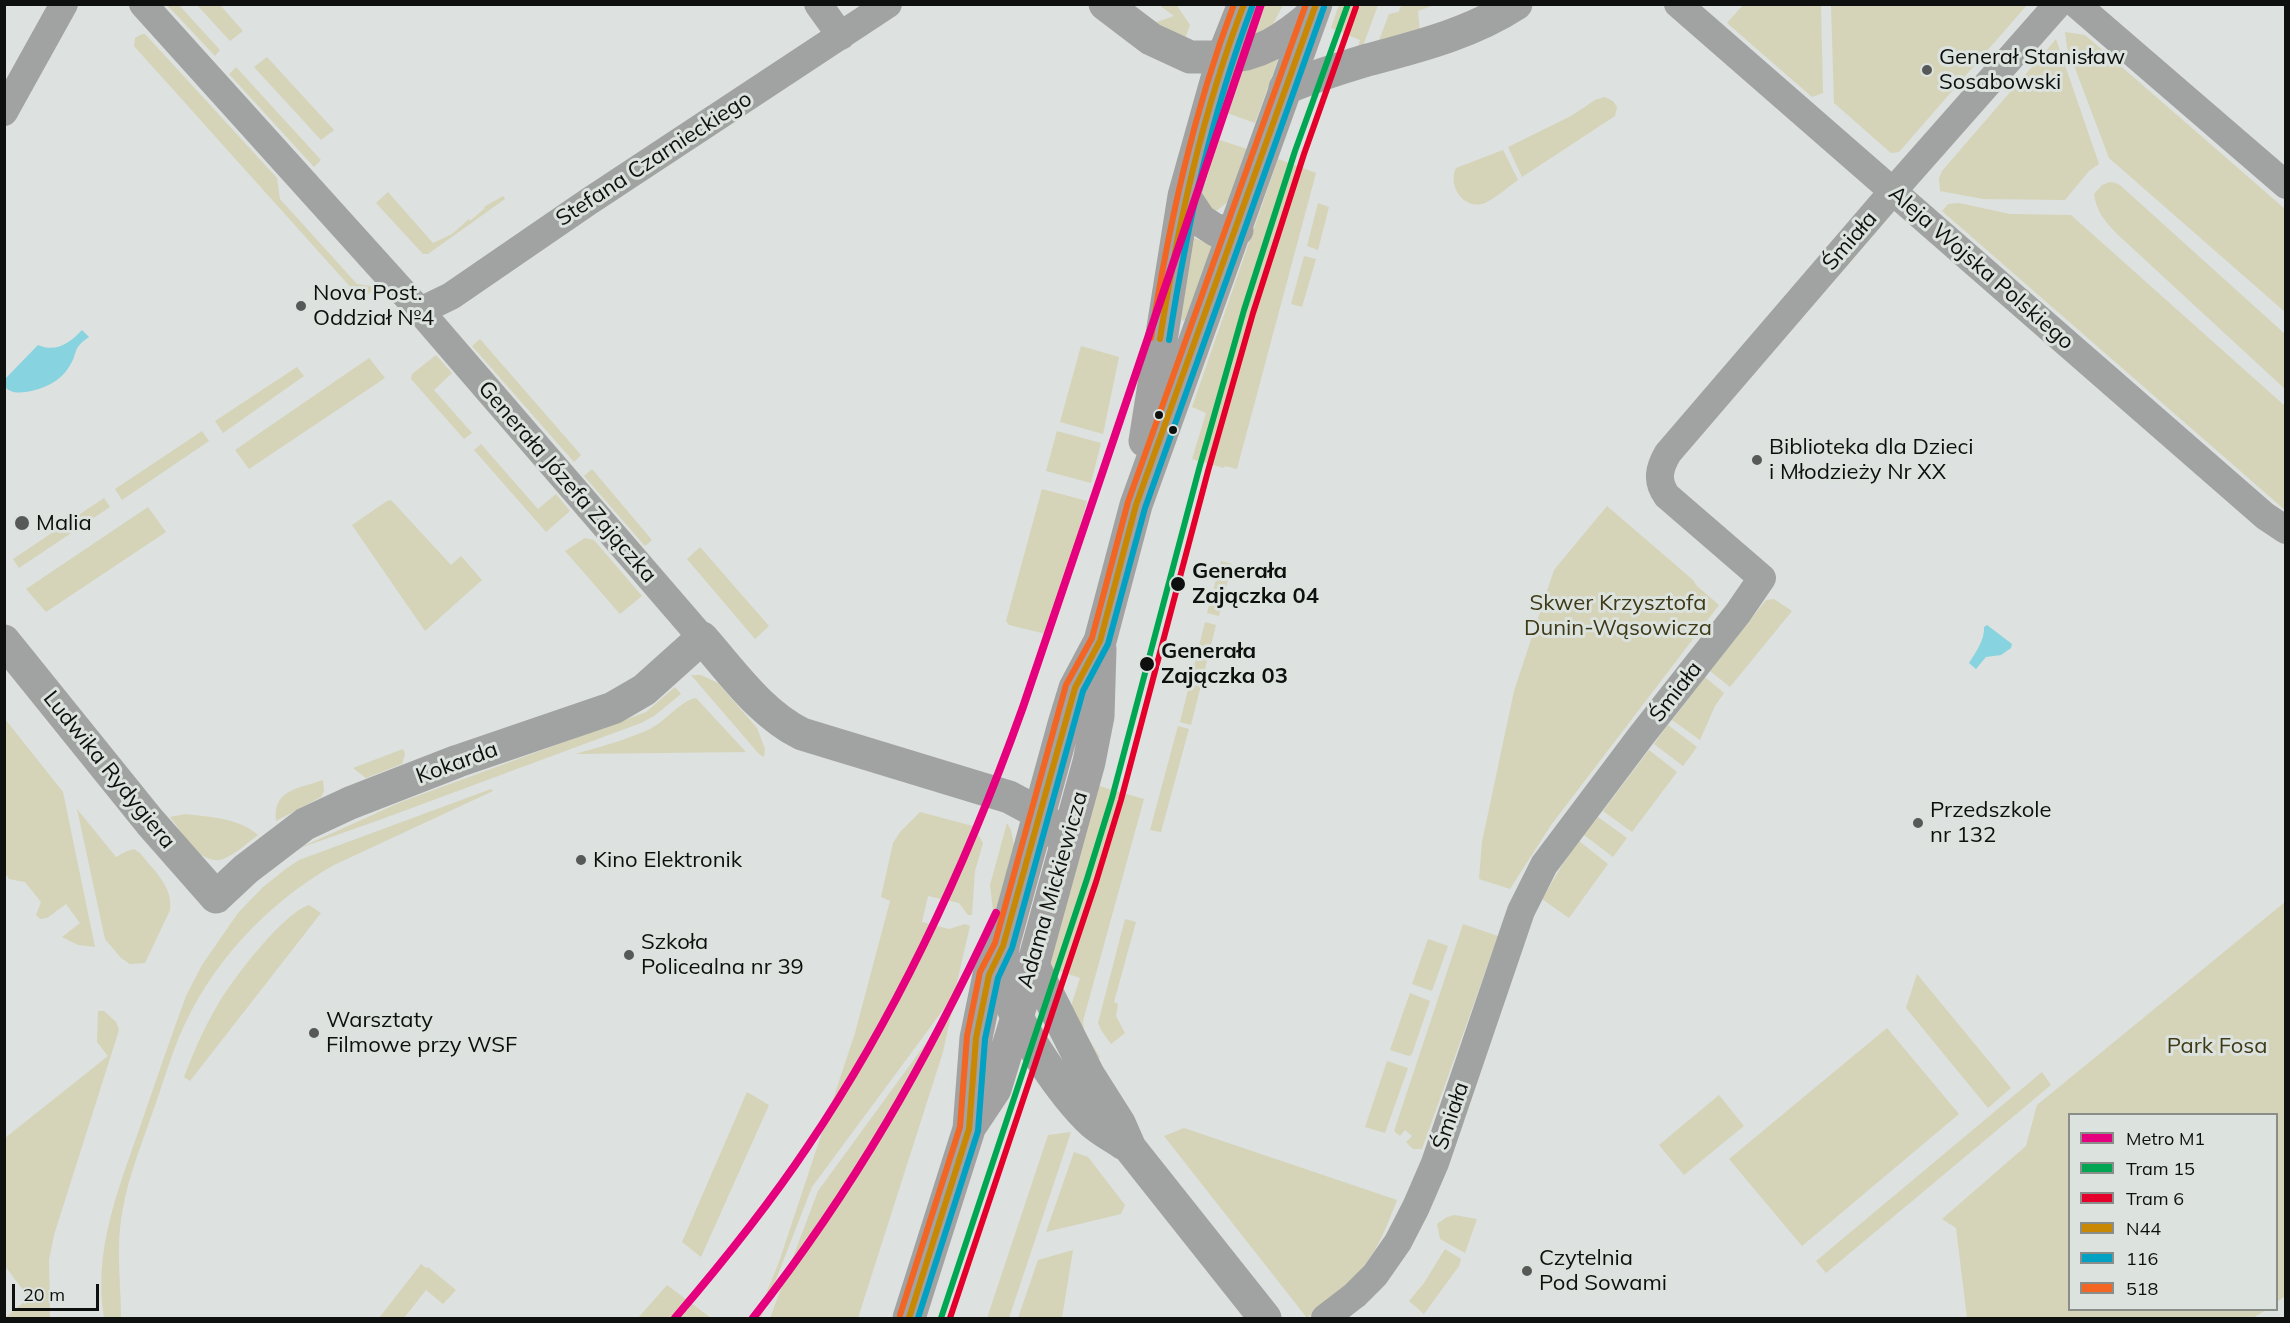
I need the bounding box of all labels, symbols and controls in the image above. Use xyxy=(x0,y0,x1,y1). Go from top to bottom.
place label: Generał Stanisław Sosabowski xyxy=(1939,44,2125,96)
marker: Generał Stanisław Sosabowski xyxy=(1920,63,1934,77)
street label: Stefana Czarnieckiego xyxy=(551,86,757,232)
street label: Aleja Wojska Polskiego xyxy=(1883,180,2079,356)
street label: Śmiała xyxy=(1817,206,1883,276)
place label: Nova Post. Oddział №4 xyxy=(313,280,434,332)
marker: Nova Post. Oddział №4 xyxy=(294,299,308,313)
street label: Generała Józefa Zajączka xyxy=(472,376,662,588)
unlabelled marker xyxy=(1153,409,1165,421)
unlabelled marker xyxy=(1167,424,1179,436)
place label: Biblioteka dla Dzieci i Młodzieży Nr XX xyxy=(1769,434,1974,486)
marker: Biblioteka dla Dzieci i Młodzieży Nr XX xyxy=(1750,453,1764,467)
place label: Malia xyxy=(36,510,92,536)
marker: Malia xyxy=(13,514,31,532)
place label: Generała Zajączka 04 xyxy=(1192,558,1319,610)
marker: Generała Zajączka 04 xyxy=(1169,575,1187,593)
park label: Skwer Krzysztofa Dunin-Wąsowicza xyxy=(1524,590,1712,642)
place label: Generała Zajączka 03 xyxy=(1161,638,1288,690)
marker: Generała Zajączka 03 xyxy=(1138,655,1156,673)
street label: Śmiała xyxy=(1644,656,1708,728)
street label: Ludwika Rydygiera xyxy=(37,686,181,854)
street label: Kokarda xyxy=(413,736,501,790)
street label: Adama Mickiewicza xyxy=(1012,788,1094,992)
place label: Przedszkole nr 132 xyxy=(1930,797,2052,848)
marker: Przedszkole nr 132 xyxy=(1911,816,1925,830)
place label: Kino Elektronik xyxy=(593,847,742,873)
marker: Kino Elektronik xyxy=(574,853,588,867)
place label: Szkoła Policealna nr 39 xyxy=(641,929,804,980)
marker: Szkoła Policealna nr 39 xyxy=(622,948,636,962)
place label: Warsztaty Filmowe przy WSF xyxy=(326,1007,517,1058)
marker: Warsztaty Filmowe przy WSF xyxy=(307,1026,321,1040)
park label: Park Fosa xyxy=(2167,1033,2267,1059)
street label: Śmiała xyxy=(1427,1079,1475,1153)
legend xyxy=(2068,1113,2278,1311)
text: Metro M1 xyxy=(2126,1127,2205,1150)
text: Tram 15 xyxy=(2126,1157,2195,1180)
text: Tram 6 xyxy=(2126,1187,2184,1210)
text: N44 xyxy=(2126,1217,2161,1240)
place label: Czytelnia Pod Sowami xyxy=(1539,1245,1667,1296)
text: 116 xyxy=(2126,1247,2158,1270)
marker: Czytelnia Pod Sowami xyxy=(1520,1264,1534,1278)
scale bar xyxy=(15,1272,102,1310)
text: 518 xyxy=(2126,1277,2158,1300)
text: 20 m xyxy=(23,1283,65,1306)

